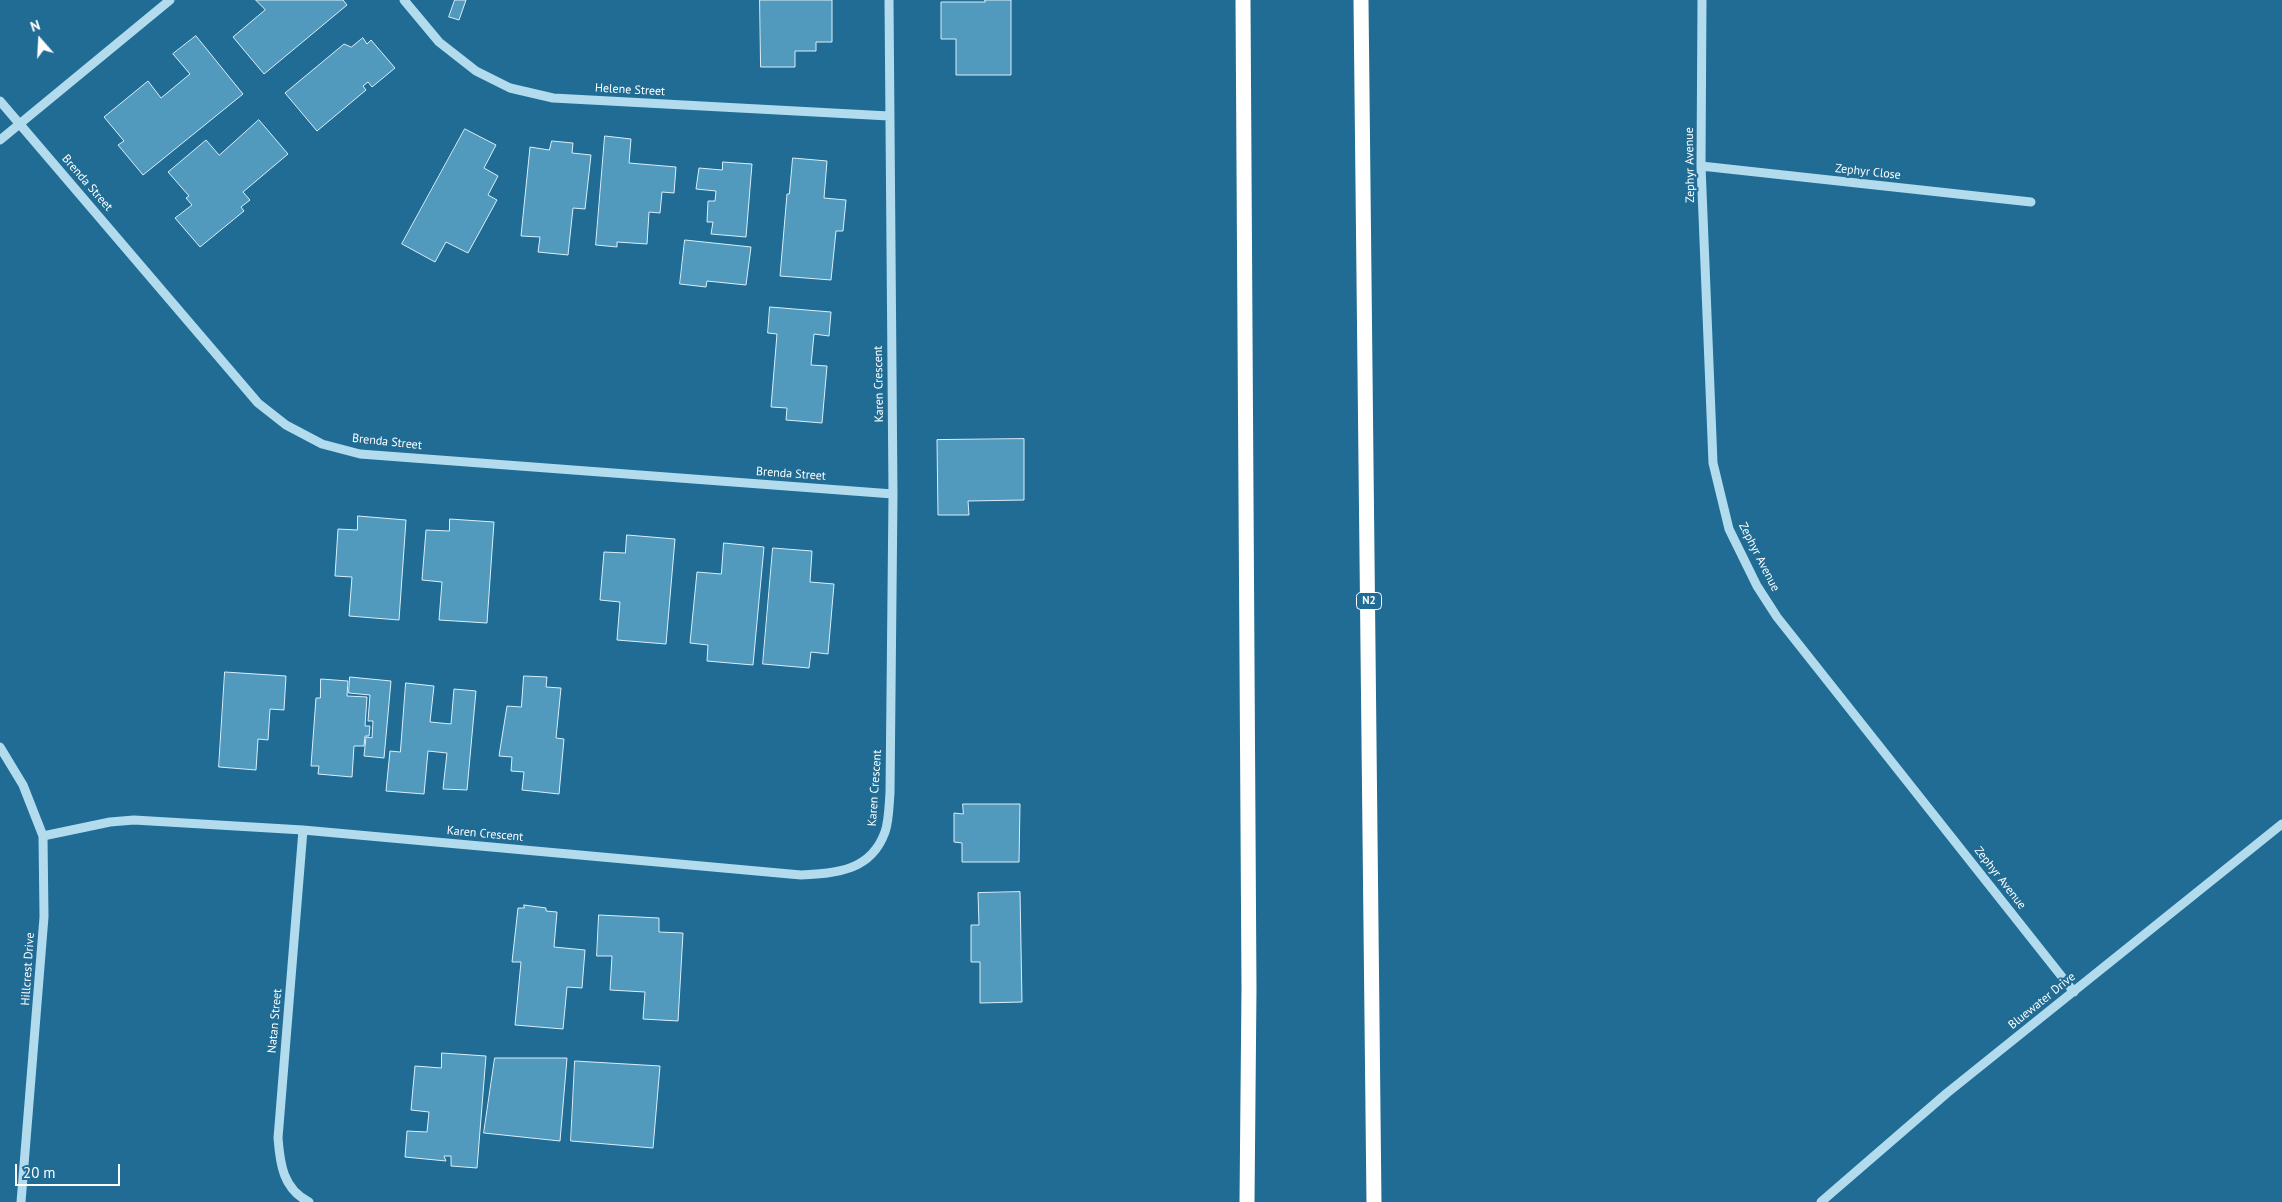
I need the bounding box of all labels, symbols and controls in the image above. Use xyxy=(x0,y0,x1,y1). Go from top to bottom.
north arrow xyxy=(15,15,65,65)
text: N xyxy=(28,16,42,36)
street label: Helene Street xyxy=(595,81,665,99)
street label: Zephyr Avenue xyxy=(1682,127,1698,203)
street label: Brenda Street xyxy=(59,152,115,214)
street label: Zephyr Close xyxy=(1834,161,1902,183)
street label: Karen Crescent xyxy=(871,346,887,422)
street label: Brenda Street xyxy=(351,431,423,453)
street label: Brenda Street xyxy=(756,464,826,484)
street label: Zephyr Avenue xyxy=(1735,520,1783,594)
road number: N2 xyxy=(1356,592,1382,610)
street label: Karen Crescent xyxy=(865,749,885,827)
street label: Karen Crescent xyxy=(446,823,524,845)
street label: Zephyr Avenue xyxy=(1971,844,2029,912)
street label: Hillcrest Drive xyxy=(18,932,38,1006)
street label: Bluewater Drive xyxy=(2006,970,2078,1032)
street label: Natan Street xyxy=(265,988,285,1054)
scale bar xyxy=(18,1154,122,1186)
text: 20 m xyxy=(23,1163,56,1182)

